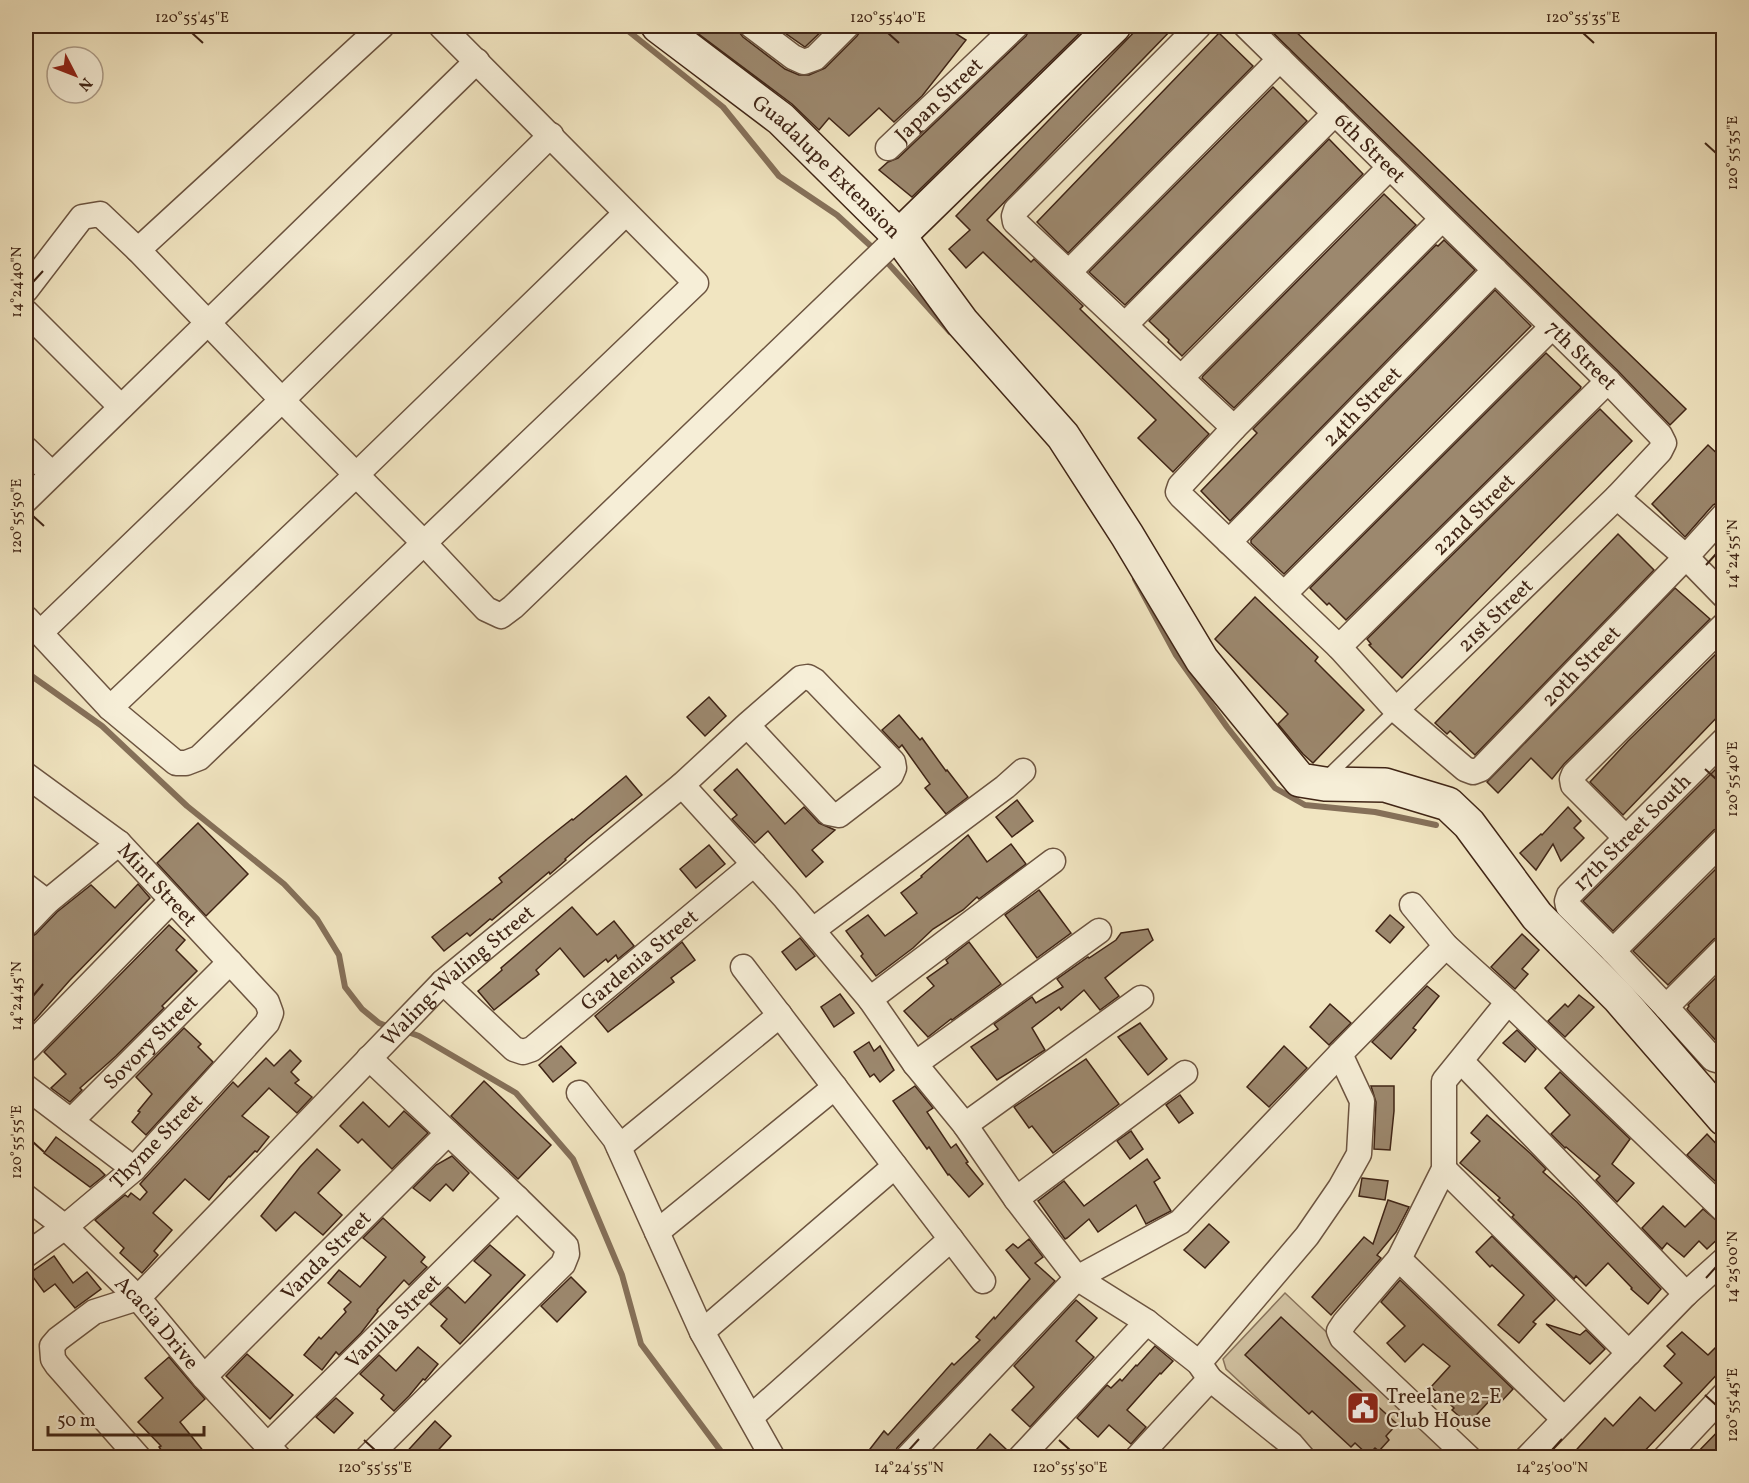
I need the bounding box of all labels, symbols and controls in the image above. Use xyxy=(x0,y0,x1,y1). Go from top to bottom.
text: 120°55'45"E xyxy=(155,8,229,29)
text: 120°55'40"E xyxy=(850,8,926,29)
text: 120°55'35"E xyxy=(1546,8,1620,29)
north arrow xyxy=(45,45,105,105)
street label: Japan Street xyxy=(889,52,990,150)
text: N xyxy=(72,72,97,96)
street label: Guadalupe Extension xyxy=(745,89,907,246)
street label: 6th Street xyxy=(1327,107,1411,191)
text: 120°55'35"E xyxy=(1723,116,1744,190)
text: 14°24'40"N xyxy=(7,246,28,318)
street label: 7th Street xyxy=(1538,315,1623,398)
street label: 24th Street xyxy=(1317,360,1409,454)
street label: 22nd Street xyxy=(1426,468,1522,563)
text: 120°55'50"E xyxy=(7,478,28,554)
text: 14°24'55"N xyxy=(1723,519,1744,589)
street label: 21st Street xyxy=(1452,573,1540,660)
street label: 20th Street xyxy=(1536,620,1628,714)
text: 120°55'40"E xyxy=(1723,741,1744,817)
street label: 17th Street South xyxy=(1567,768,1698,899)
street label: Mint Street xyxy=(110,837,203,934)
street label: Waling-Waling Street xyxy=(375,899,542,1054)
street label: Gardenia Street xyxy=(575,903,705,1018)
text: 14°24'45"N xyxy=(7,961,28,1031)
street label: Sovory Street xyxy=(97,989,205,1097)
street label: Thyme Street xyxy=(104,1088,210,1196)
text: 120°55'55"E xyxy=(7,1105,28,1179)
street label: Vanda Street xyxy=(275,1205,378,1308)
text: 14°25'00"N xyxy=(1723,1231,1744,1303)
street label: Vanilla Street xyxy=(340,1268,448,1376)
street label: Acacia Drive xyxy=(107,1270,205,1377)
text: 120°55'45"E xyxy=(1723,1368,1744,1442)
place label: Treelane 2-E Club House xyxy=(1386,1383,1502,1436)
public building icon: Treelane 2-E Club House xyxy=(1345,1390,1381,1426)
scale bar xyxy=(48,1399,204,1437)
text: 50 m xyxy=(57,1409,96,1434)
text: 120°55'55"E xyxy=(338,1458,412,1479)
text: 14°24'55"N xyxy=(874,1458,944,1479)
text: 120°55'50"E xyxy=(1032,1458,1108,1479)
text: 14°25'00"N xyxy=(1516,1458,1588,1479)

